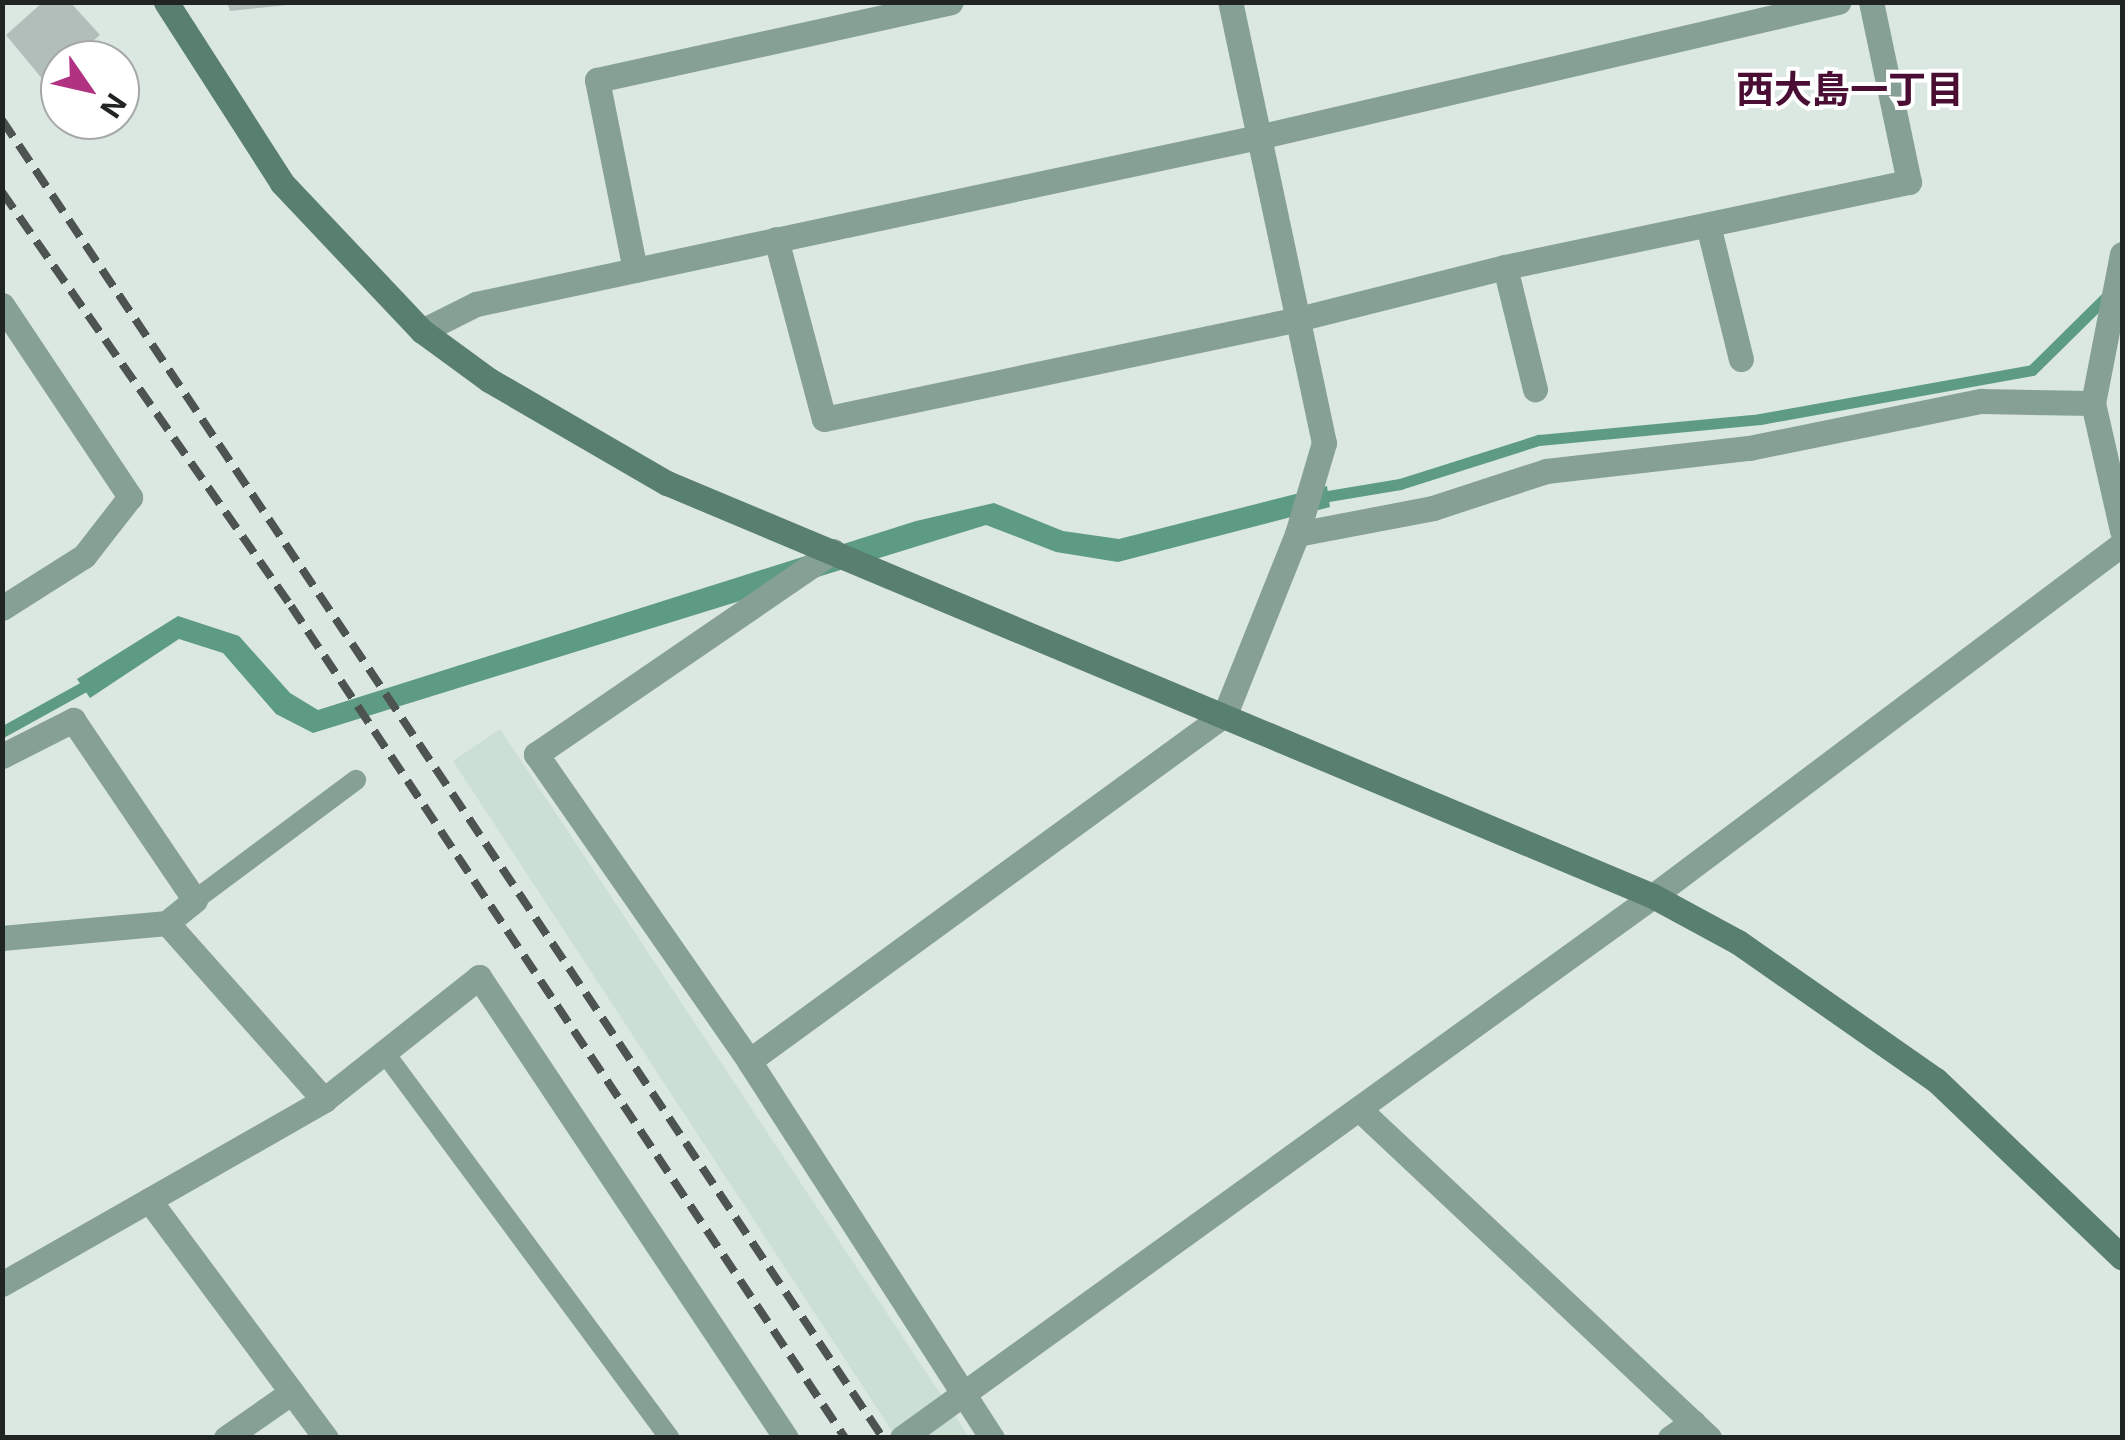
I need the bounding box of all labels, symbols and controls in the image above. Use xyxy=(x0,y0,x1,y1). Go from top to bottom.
north arrow xyxy=(40,40,140,140)
district label: 西大島一丁目 xyxy=(1736,67,1964,113)
text: N xyxy=(93,87,133,124)

